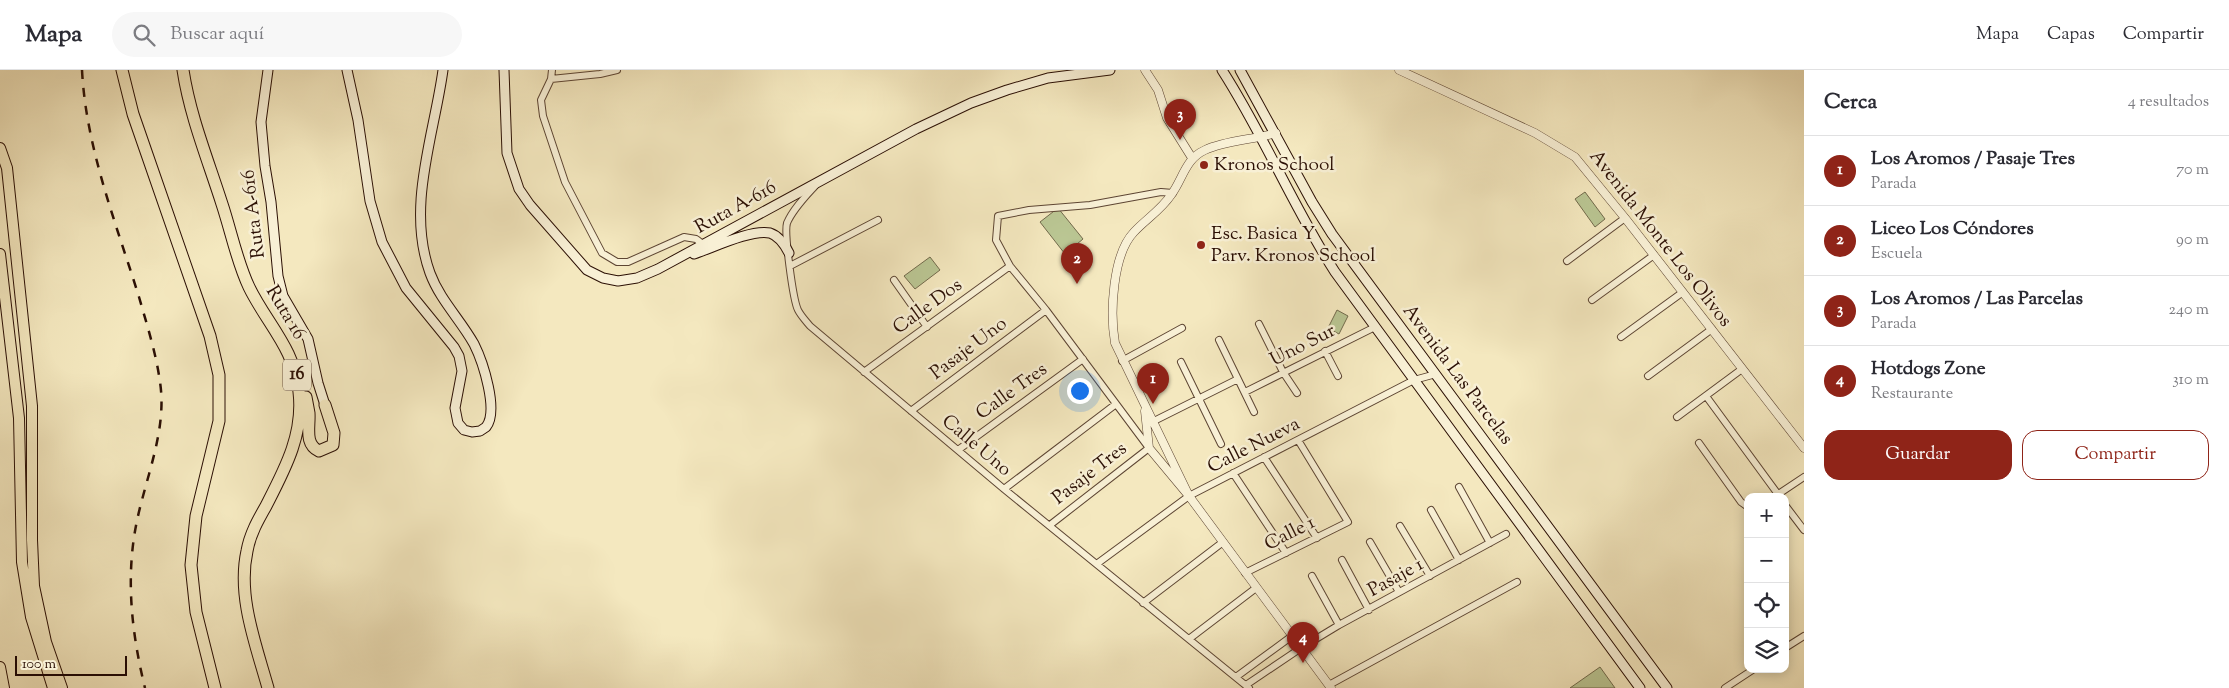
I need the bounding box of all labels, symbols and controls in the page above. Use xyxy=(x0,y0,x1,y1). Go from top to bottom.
search box xyxy=(112,12,462,57)
text: Mapa xyxy=(25,18,82,52)
icon: search xyxy=(130,21,158,49)
text: Buscar aquí xyxy=(170,21,264,48)
text: Mapa xyxy=(1976,22,2019,48)
text: Capas xyxy=(2047,22,2095,48)
text: Compartir xyxy=(2123,22,2204,48)
text: Cerca xyxy=(1824,88,1877,118)
text: 4 resultados xyxy=(2128,91,2209,114)
pin: 3 xyxy=(1164,99,1196,140)
street label: Avenida Monte Los Olivos xyxy=(1582,145,1738,333)
text: Los Aromos / Pasaje Tres xyxy=(1871,146,2075,173)
place label: Kronos School xyxy=(1214,152,1335,179)
marker: Kronos School xyxy=(1198,159,1210,171)
text: 1 xyxy=(1837,159,1843,182)
text: 70 m xyxy=(2176,159,2209,182)
street label: Ruta A-616 xyxy=(235,168,273,260)
text: Parada xyxy=(1871,173,1917,196)
street label: Ruta A-616 xyxy=(690,175,782,241)
text: Liceo Los Cóndores xyxy=(1871,216,2034,243)
place label: Esc. Basica Y Parv. Kronos School xyxy=(1211,221,1375,270)
text: 2 xyxy=(1836,229,1844,252)
text: 90 m xyxy=(2176,229,2209,252)
marker: Esc. Basica Y Parv. Kronos School xyxy=(1195,239,1207,251)
pin: 2 xyxy=(1061,243,1093,284)
text: Escuela xyxy=(1871,243,1923,266)
street label: Calle Dos xyxy=(888,273,968,341)
street label: Ruta 16 xyxy=(258,281,312,345)
text: Los Aromos / Las Parcelas xyxy=(1871,286,2083,313)
street label: Avenida Las Parcelas xyxy=(1395,299,1519,451)
text: 3 xyxy=(1837,299,1843,322)
text: 240 m xyxy=(2168,299,2209,322)
street label: Pasaje Uno xyxy=(925,311,1013,387)
text: Parada xyxy=(1871,313,1917,336)
street label: Uno Sur xyxy=(1266,318,1340,374)
text: Hotdogs Zone xyxy=(1871,356,1986,383)
street label: Calle Tres xyxy=(971,357,1053,427)
road number: 16 xyxy=(283,360,311,390)
pin: 1 xyxy=(1137,363,1169,404)
text: 4 xyxy=(1836,369,1844,392)
text: 310 m xyxy=(2172,369,2209,392)
your location xyxy=(1067,378,1093,404)
text: Restaurante xyxy=(1871,383,1953,406)
street label: Calle Uno xyxy=(935,409,1017,483)
street label: Calle Nueva xyxy=(1203,411,1305,481)
button: Guardar xyxy=(1824,430,2012,480)
button: Compartir xyxy=(2022,430,2209,480)
street label: Pasaje Tres xyxy=(1047,436,1133,512)
map controls xyxy=(1744,493,1789,673)
button: + xyxy=(1744,493,1789,538)
street label: Calle 1 xyxy=(1260,510,1320,558)
button: − xyxy=(1744,538,1789,583)
street label: Pasaje 1 xyxy=(1363,551,1429,604)
button: locate xyxy=(1744,583,1789,628)
pin: 4 xyxy=(1287,622,1319,663)
button: layers xyxy=(1744,628,1789,673)
scale bar xyxy=(15,653,128,676)
text: 100 m xyxy=(22,655,56,675)

